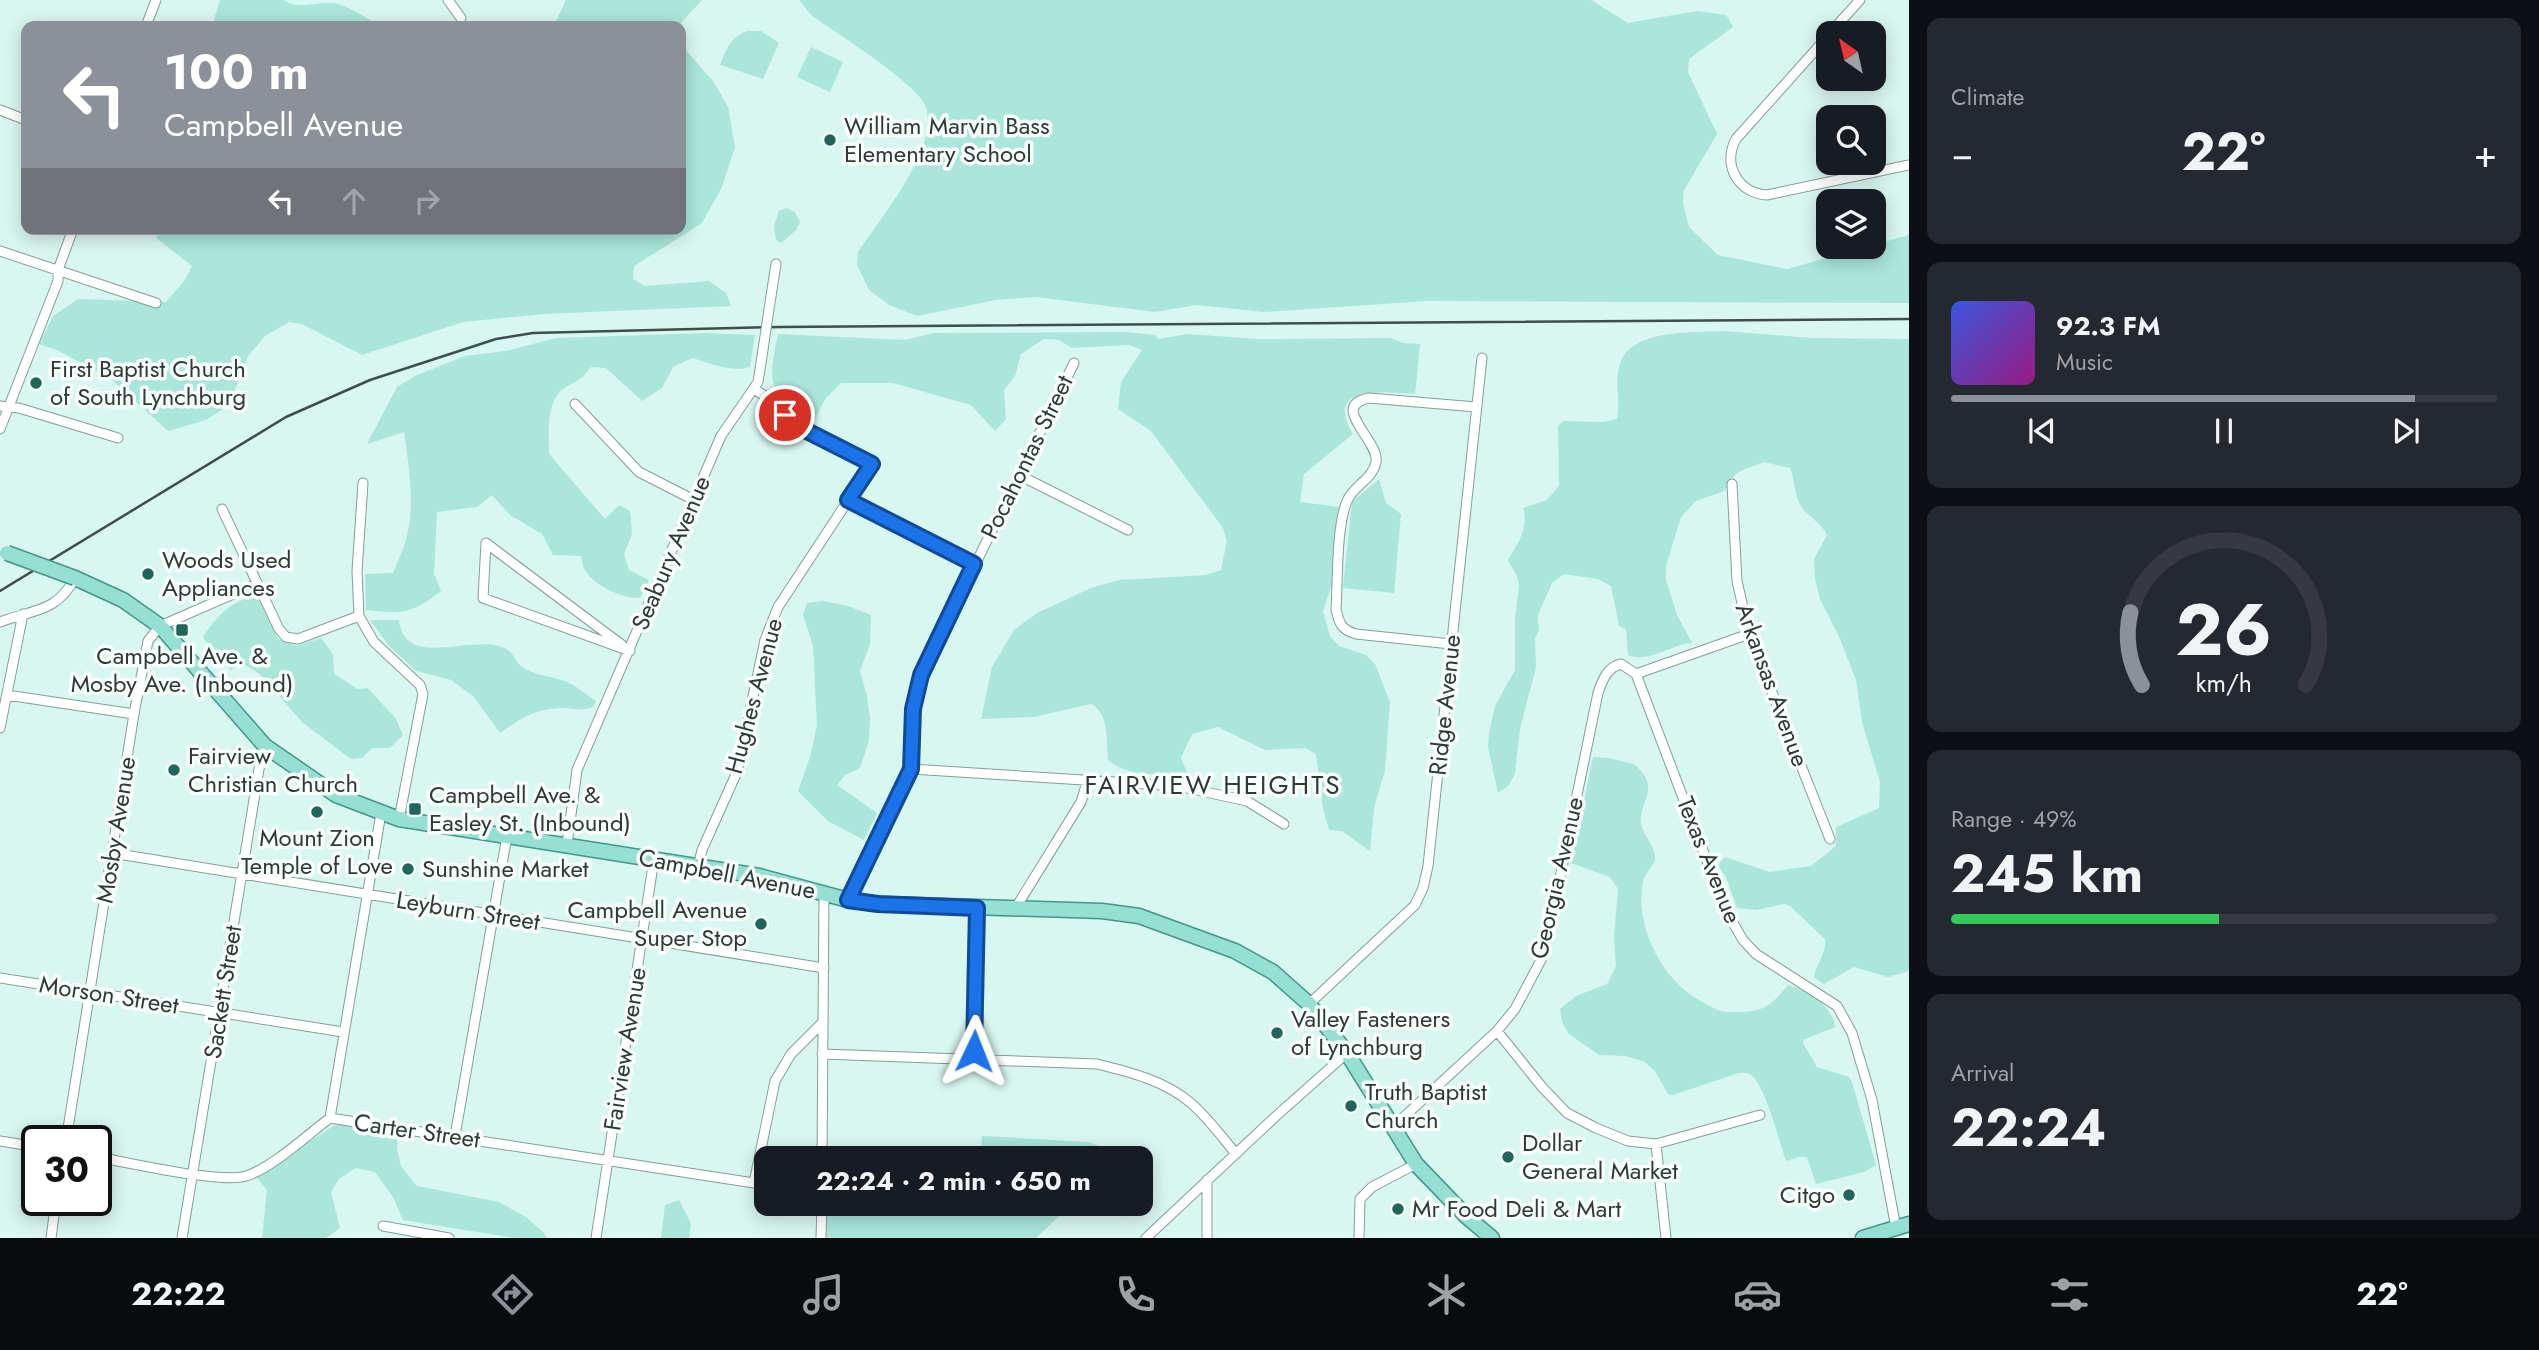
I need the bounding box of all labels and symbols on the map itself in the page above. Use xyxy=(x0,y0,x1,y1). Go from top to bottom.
north arrow xyxy=(1816,21,1886,91)
place label: William Marvin Bass Elementary School xyxy=(844,108,1050,171)
marker: William Marvin Bass Elementary School xyxy=(822,132,838,148)
place label: First Baptist Church of South Lynchburg xyxy=(50,351,246,414)
street label: Pocahontas Street xyxy=(972,369,1081,545)
marker: First Baptist Church of South Lynchburg xyxy=(28,375,44,391)
pin xyxy=(755,385,815,445)
street label: Seabury Avenue xyxy=(622,470,719,635)
place label: Woods Used Appliances xyxy=(162,542,291,605)
marker: Woods Used Appliances xyxy=(140,566,156,582)
street label: Arkansas Avenue xyxy=(1727,598,1818,771)
street label: Hughes Avenue xyxy=(716,614,791,778)
marker: Campbell Ave. & Mosby Ave. (Inbound) xyxy=(174,622,190,638)
street label: Ridge Avenue xyxy=(1420,633,1469,777)
place label: Campbell Ave. & Mosby Ave. (Inbound) xyxy=(71,638,293,701)
place label: Fairview Christian Church xyxy=(188,738,358,801)
street label: Mosby Avenue xyxy=(87,754,144,906)
marker: Fairview Christian Church xyxy=(166,762,182,778)
district label: FAIRVIEW HEIGHTS xyxy=(1085,766,1341,804)
place label: Campbell Ave. & Easley St. (Inbound) xyxy=(429,777,631,840)
street label: Texas Avenue xyxy=(1668,791,1751,928)
street label: Georgia Avenue xyxy=(1521,793,1592,962)
marker: Campbell Ave. & Easley St. (Inbound) xyxy=(407,801,423,817)
marker: Mount Zion Temple of Love xyxy=(309,804,325,820)
place label: Mount Zion Temple of Love xyxy=(241,820,393,883)
street label: Campbell Avenue xyxy=(636,839,819,908)
place label: Sunshine Market xyxy=(422,851,589,886)
marker: Sunshine Market xyxy=(400,861,416,877)
street label: Leyburn Street xyxy=(394,882,543,939)
place label: Campbell Avenue Super Stop xyxy=(568,892,747,955)
marker: Campbell Avenue Super Stop xyxy=(753,916,769,932)
street label: Sackett Street xyxy=(195,922,250,1061)
street label: Fairview Avenue xyxy=(594,965,655,1133)
street label: Morson Street xyxy=(37,966,181,1023)
place label: Valley Fasteners of Lynchburg xyxy=(1291,1001,1450,1064)
position arrow xyxy=(937,1014,1011,1088)
marker: Valley Fasteners of Lynchburg xyxy=(1269,1025,1285,1041)
place label: Truth Baptist Church xyxy=(1365,1074,1487,1137)
marker: Truth Baptist Church xyxy=(1343,1098,1359,1114)
street label: Carter Street xyxy=(352,1104,483,1157)
speed limit sign: 30 xyxy=(21,1125,112,1216)
place label: Dollar General Market xyxy=(1522,1125,1678,1188)
marker: Dollar General Market xyxy=(1500,1149,1516,1165)
place label: Citgo xyxy=(1780,1177,1835,1212)
marker: Citgo xyxy=(1841,1187,1857,1203)
place label: Mr Food Deli & Mart xyxy=(1412,1191,1621,1226)
marker: Mr Food Deli & Mart xyxy=(1390,1201,1406,1217)

